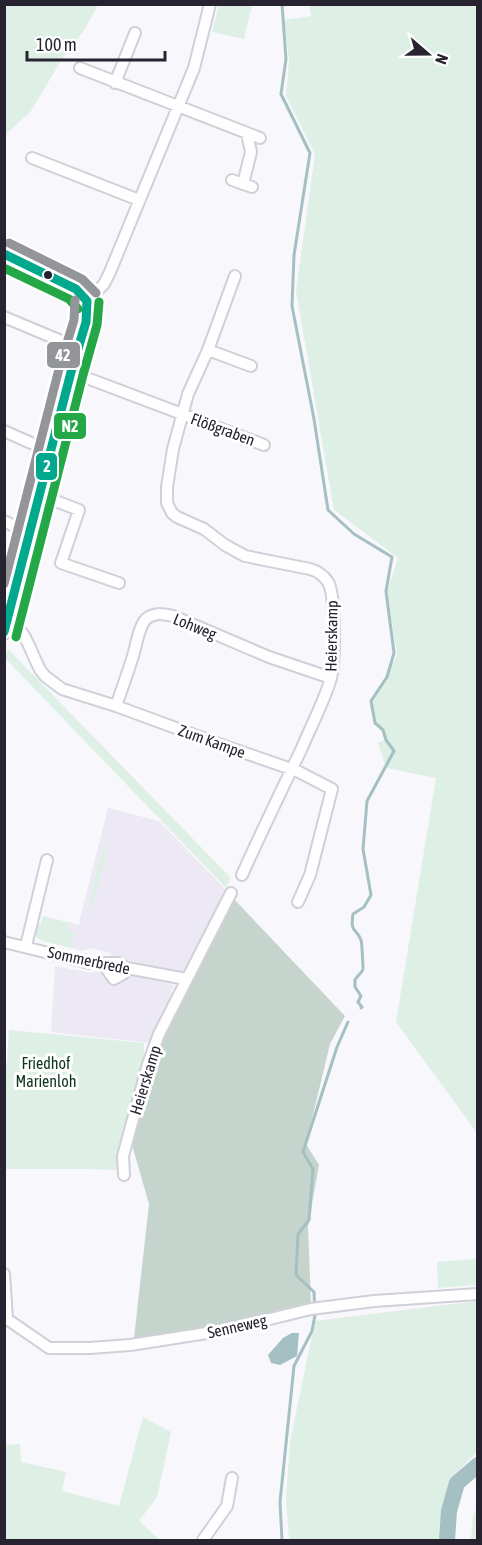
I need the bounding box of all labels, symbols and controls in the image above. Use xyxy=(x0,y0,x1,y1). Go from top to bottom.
scale bar xyxy=(27,24,165,62)
north arrow xyxy=(398,24,458,84)
text: 100 m xyxy=(36,34,77,55)
text: N xyxy=(432,52,452,67)
unlabelled marker xyxy=(42,269,54,281)
line badge: 42 xyxy=(46,341,81,369)
text: 42 xyxy=(54,346,71,364)
street label: Flößgraben xyxy=(188,409,258,450)
line badge: N2 xyxy=(53,412,87,440)
text: N2 xyxy=(62,417,78,435)
line badge: 2 xyxy=(35,452,58,481)
text: 2 xyxy=(43,457,51,475)
street label: Heierskamp xyxy=(321,600,342,672)
street label: Lohweg xyxy=(170,609,219,644)
street label: Zum Kampe xyxy=(176,721,248,762)
street label: Sommerbrede xyxy=(46,943,132,977)
street label: Heierskamp xyxy=(126,1043,165,1117)
park label: Friedhof Marienloh xyxy=(16,1054,76,1090)
street label: Senneweg xyxy=(206,1310,269,1343)

